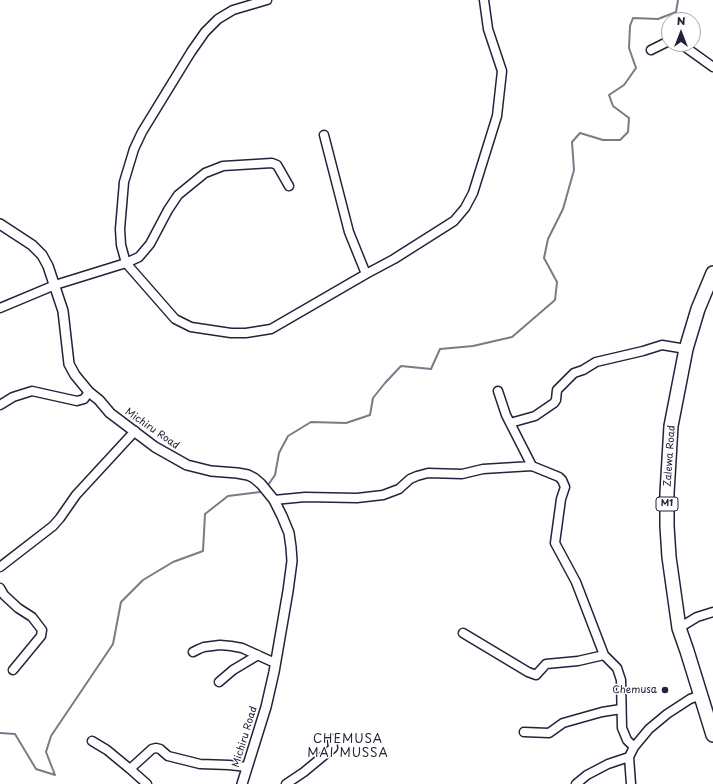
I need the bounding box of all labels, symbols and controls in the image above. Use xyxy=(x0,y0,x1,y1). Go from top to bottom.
north arrow xyxy=(661,12,701,52)
text: N xyxy=(677,12,685,29)
street label: Michiru Road xyxy=(123,406,181,452)
street label: Zalewa Road xyxy=(662,425,678,487)
road number: M1 xyxy=(656,497,678,511)
place label: Chemusa xyxy=(612,684,657,696)
marker: Chemusa xyxy=(660,685,670,695)
street label: Michiru Road xyxy=(230,705,260,769)
district label: CHEMUSA MAI MUSSA xyxy=(307,733,389,761)

